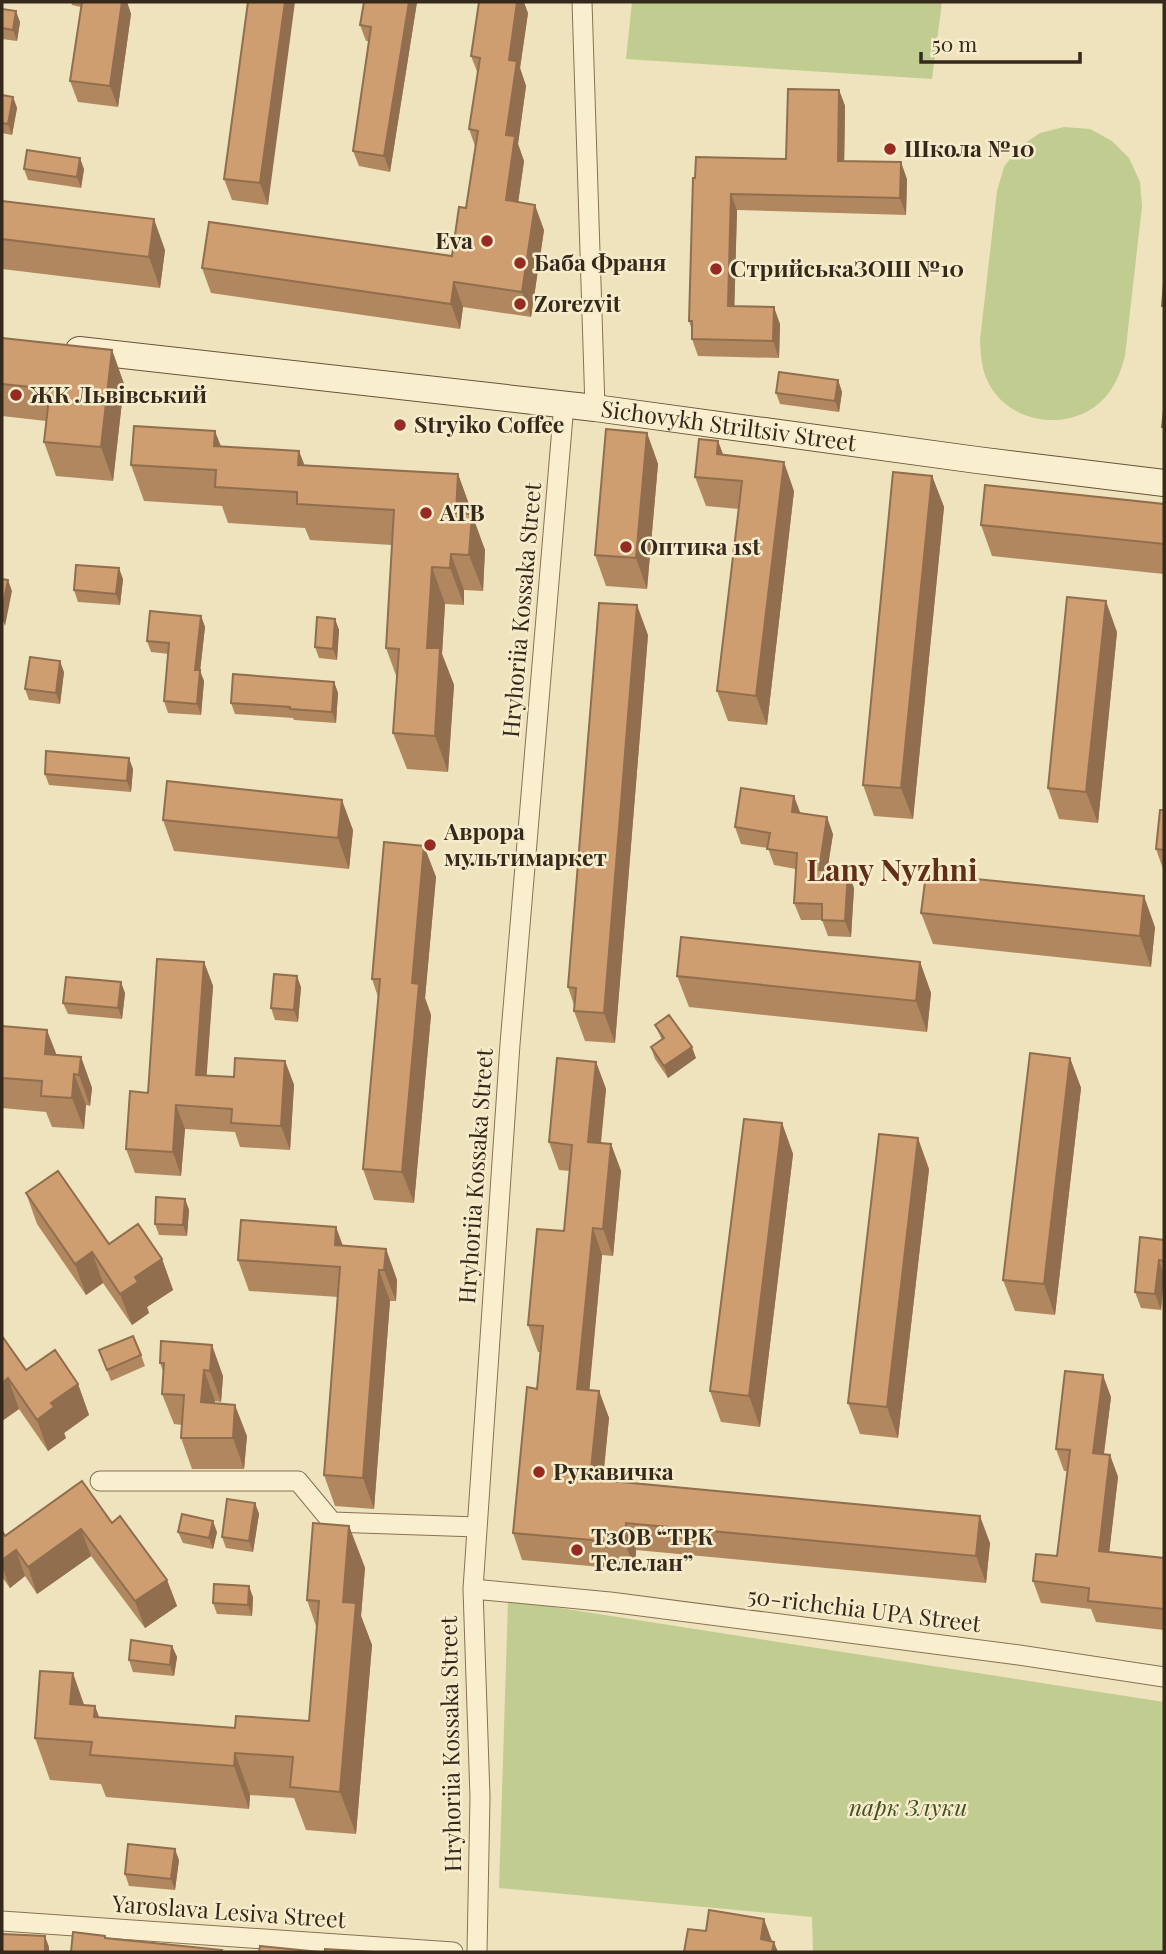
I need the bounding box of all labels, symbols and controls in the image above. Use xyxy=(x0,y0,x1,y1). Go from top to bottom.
scale bar xyxy=(921,21,1080,65)
text: 50 m xyxy=(932,29,978,57)
place label: Школа №10 xyxy=(904,132,1035,163)
marker: Школа №10 xyxy=(882,141,898,157)
place label: Eva xyxy=(435,224,473,255)
marker: Eva xyxy=(479,233,495,249)
place label: Баба Франя xyxy=(534,246,666,277)
place label: СтрийськаЗОШ №10 xyxy=(730,252,964,283)
marker: Баба Франя xyxy=(512,255,528,271)
marker: СтрийськаЗОШ №10 xyxy=(708,261,724,277)
place label: Zorezvit xyxy=(534,287,622,318)
marker: Zorezvit xyxy=(512,296,528,312)
place label: ЖК Львівський xyxy=(29,378,207,409)
marker: ЖК Львівський xyxy=(8,387,24,403)
street label: Sichovykh Striltsiv Street xyxy=(599,392,859,458)
place label: Stryiko Coffee xyxy=(414,408,564,439)
marker: Stryiko Coffee xyxy=(392,417,408,433)
street label: Hryhoriia Kossaka Street xyxy=(494,480,547,739)
place label: ATB xyxy=(439,496,485,527)
marker: ATB xyxy=(418,505,434,521)
place label: Оптика 1st xyxy=(640,530,761,561)
marker: Оптика 1st xyxy=(618,539,634,555)
place label: Аврора мультимаркет xyxy=(443,815,607,872)
marker: Аврора мультимаркет xyxy=(422,837,438,853)
district label: Lany Nyzhni xyxy=(807,849,977,889)
street label: Hryhoriia Kossaka Street xyxy=(450,1046,499,1305)
place label: Рукавичка xyxy=(553,1455,674,1486)
marker: Рукавичка xyxy=(531,1464,547,1480)
place label: ТзОВ “ТРК Телелан” xyxy=(591,1520,714,1577)
marker: ТзОВ “ТРК Телелан” xyxy=(569,1542,585,1558)
street label: 50-richchia UPA Street xyxy=(746,1579,984,1638)
street label: Hryhoriia Kossaka Street xyxy=(432,1615,467,1872)
park label: парк Злуки xyxy=(849,1791,967,1822)
street label: Yaroslava Lesiva Street xyxy=(110,1887,348,1934)

